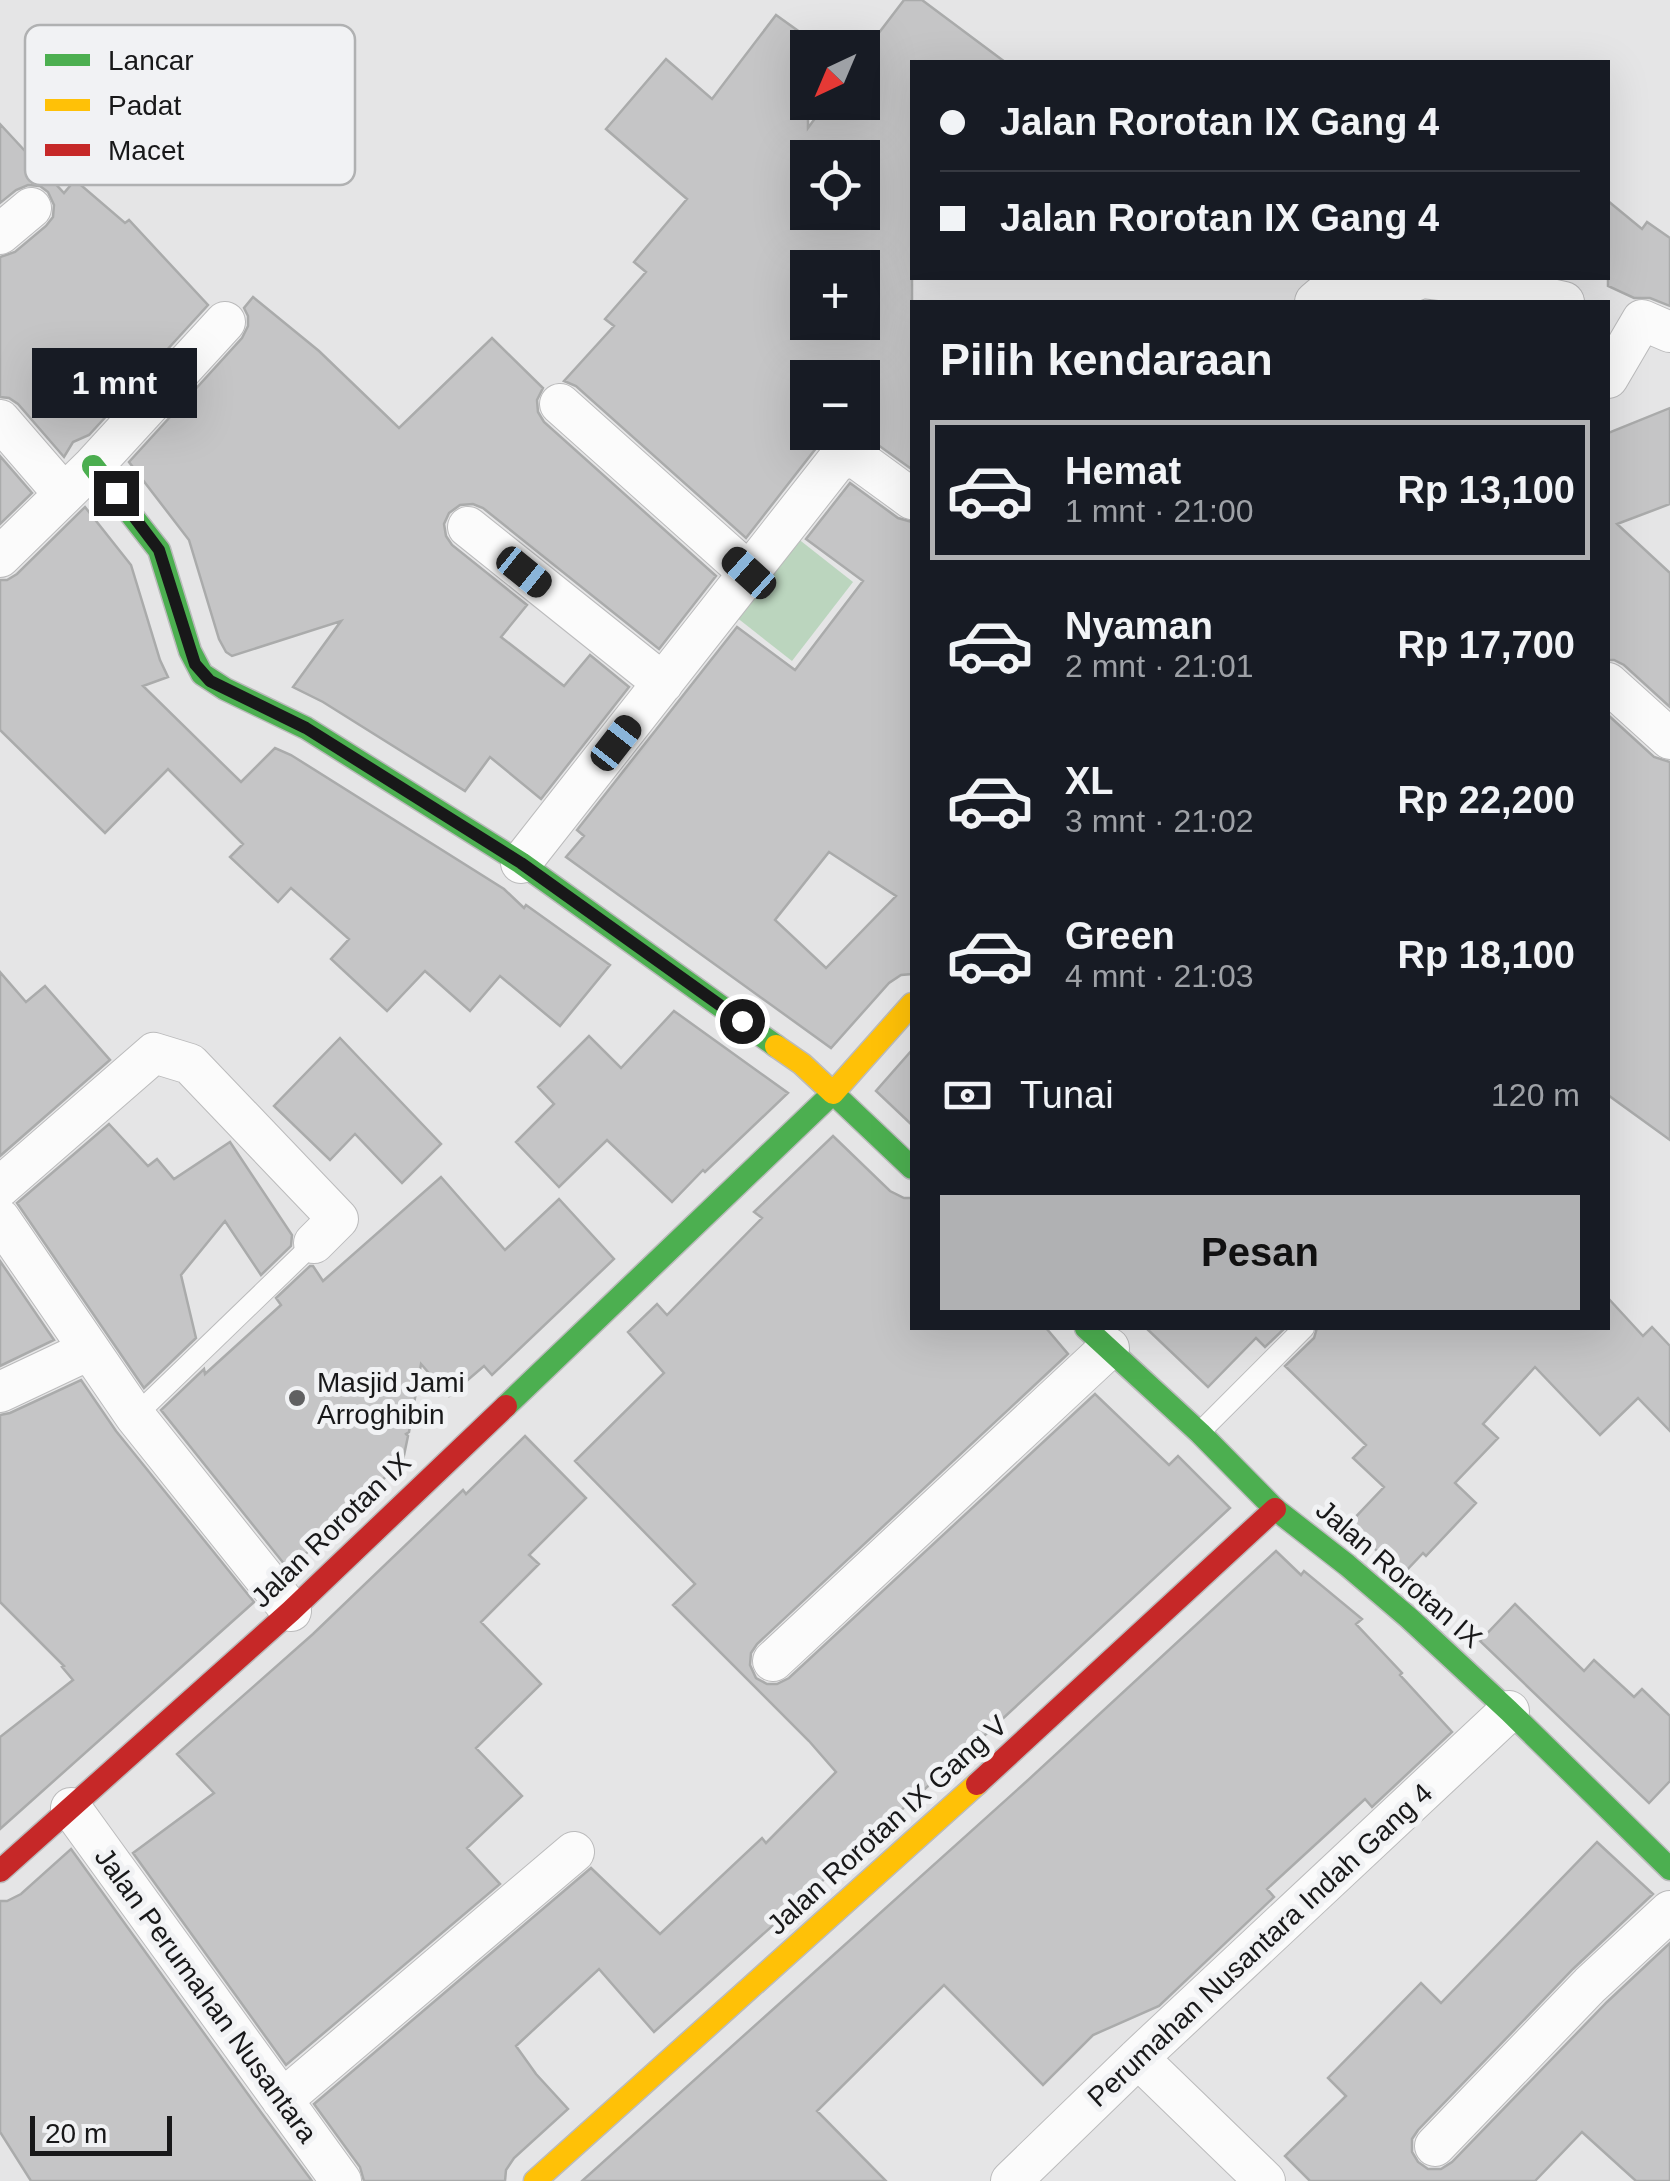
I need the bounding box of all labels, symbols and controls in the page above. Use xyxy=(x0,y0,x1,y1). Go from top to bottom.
legend xyxy=(25,25,355,185)
north arrow xyxy=(790,30,880,120)
map controls xyxy=(790,30,880,450)
text: Lancar xyxy=(108,45,194,76)
text: Padat xyxy=(108,90,181,121)
text: Jalan Rorotan IX Gang 4 xyxy=(1000,101,1439,143)
text: Macet xyxy=(108,135,184,166)
button: locate xyxy=(790,140,880,230)
text: Jalan Rorotan IX Gang 4 xyxy=(1000,197,1439,239)
button: + xyxy=(790,250,880,340)
text: Pilih kendaraan xyxy=(940,334,1273,385)
callout: 1 mnt xyxy=(34,348,198,418)
button: − xyxy=(790,360,880,450)
text: 1 mnt xyxy=(72,365,157,401)
icon: car xyxy=(945,445,1035,535)
text: Hemat xyxy=(1065,450,1181,492)
text: Rp 13,100 xyxy=(1398,469,1575,511)
route end xyxy=(94,471,139,516)
text: 1 mnt · 21:00 xyxy=(1065,493,1254,529)
car xyxy=(491,541,557,603)
car xyxy=(717,542,781,604)
icon: car xyxy=(945,600,1035,690)
text: Nyaman xyxy=(1065,605,1213,647)
text: Rp 17,700 xyxy=(1398,624,1575,666)
text: 2 mnt · 21:01 xyxy=(1065,648,1254,684)
car xyxy=(586,710,646,776)
icon: car xyxy=(945,755,1035,845)
text: XL xyxy=(1065,760,1114,802)
text: Rp 22,200 xyxy=(1398,779,1575,821)
text: 3 mnt · 21:02 xyxy=(1065,803,1254,839)
icon: car xyxy=(945,910,1035,1000)
text: Green xyxy=(1065,915,1175,957)
text: Rp 18,100 xyxy=(1398,934,1575,976)
text: 4 mnt · 21:03 xyxy=(1065,958,1254,994)
route start xyxy=(720,999,765,1044)
icon: cash xyxy=(940,1068,995,1123)
text: Tunai xyxy=(1020,1074,1114,1116)
text: 120 m xyxy=(1491,1077,1580,1113)
button: Pesan xyxy=(940,1195,1580,1310)
place label: Masjid Jami Arroghibin xyxy=(317,1367,465,1430)
marker: Masjid Jami Arroghibin xyxy=(286,1387,308,1409)
street label: Jalan Rorotan IX xyxy=(245,1446,417,1614)
street label: Jalan Rorotan IX xyxy=(1310,1494,1488,1654)
street label: Jalan Rorotan IX Gang V xyxy=(761,1709,1013,1941)
street label: Perumahan Nusantara Indah Gang 4 xyxy=(1082,1777,1438,2113)
street label: Jalan Perumahan Nusantara xyxy=(89,1842,324,2149)
scale bar xyxy=(30,2111,172,2156)
text: 20 m xyxy=(45,2118,107,2149)

